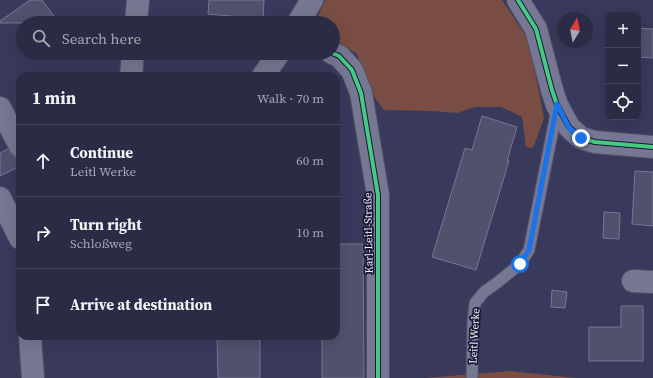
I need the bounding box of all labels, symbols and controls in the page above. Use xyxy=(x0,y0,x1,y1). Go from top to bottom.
north arrow xyxy=(557,12,593,48)
map controls xyxy=(605,12,641,120)
button: + xyxy=(605,12,641,48)
search box xyxy=(16,16,340,60)
icon: search xyxy=(30,27,52,49)
text: Search here xyxy=(62,28,141,49)
button: − xyxy=(605,48,641,84)
button: locate xyxy=(605,84,641,120)
text: 1 min xyxy=(32,86,76,110)
text: Walk · 70 m xyxy=(257,90,324,107)
route end xyxy=(572,129,590,147)
text: Continue xyxy=(70,142,133,163)
icon: ahead xyxy=(32,150,54,172)
text: 60 m xyxy=(296,152,324,169)
text: Leitl Werke xyxy=(70,163,136,180)
street label: Karl-Leitl-Straße xyxy=(360,192,377,274)
text: Turn right xyxy=(70,214,142,235)
icon: right xyxy=(32,222,54,244)
text: 10 m xyxy=(296,224,324,241)
text: Schloßweg xyxy=(70,235,132,252)
route start xyxy=(511,255,529,273)
icon: arrive xyxy=(32,294,54,316)
text: Arrive at destination xyxy=(70,294,212,315)
street label: Leitl Werke xyxy=(466,307,483,364)

